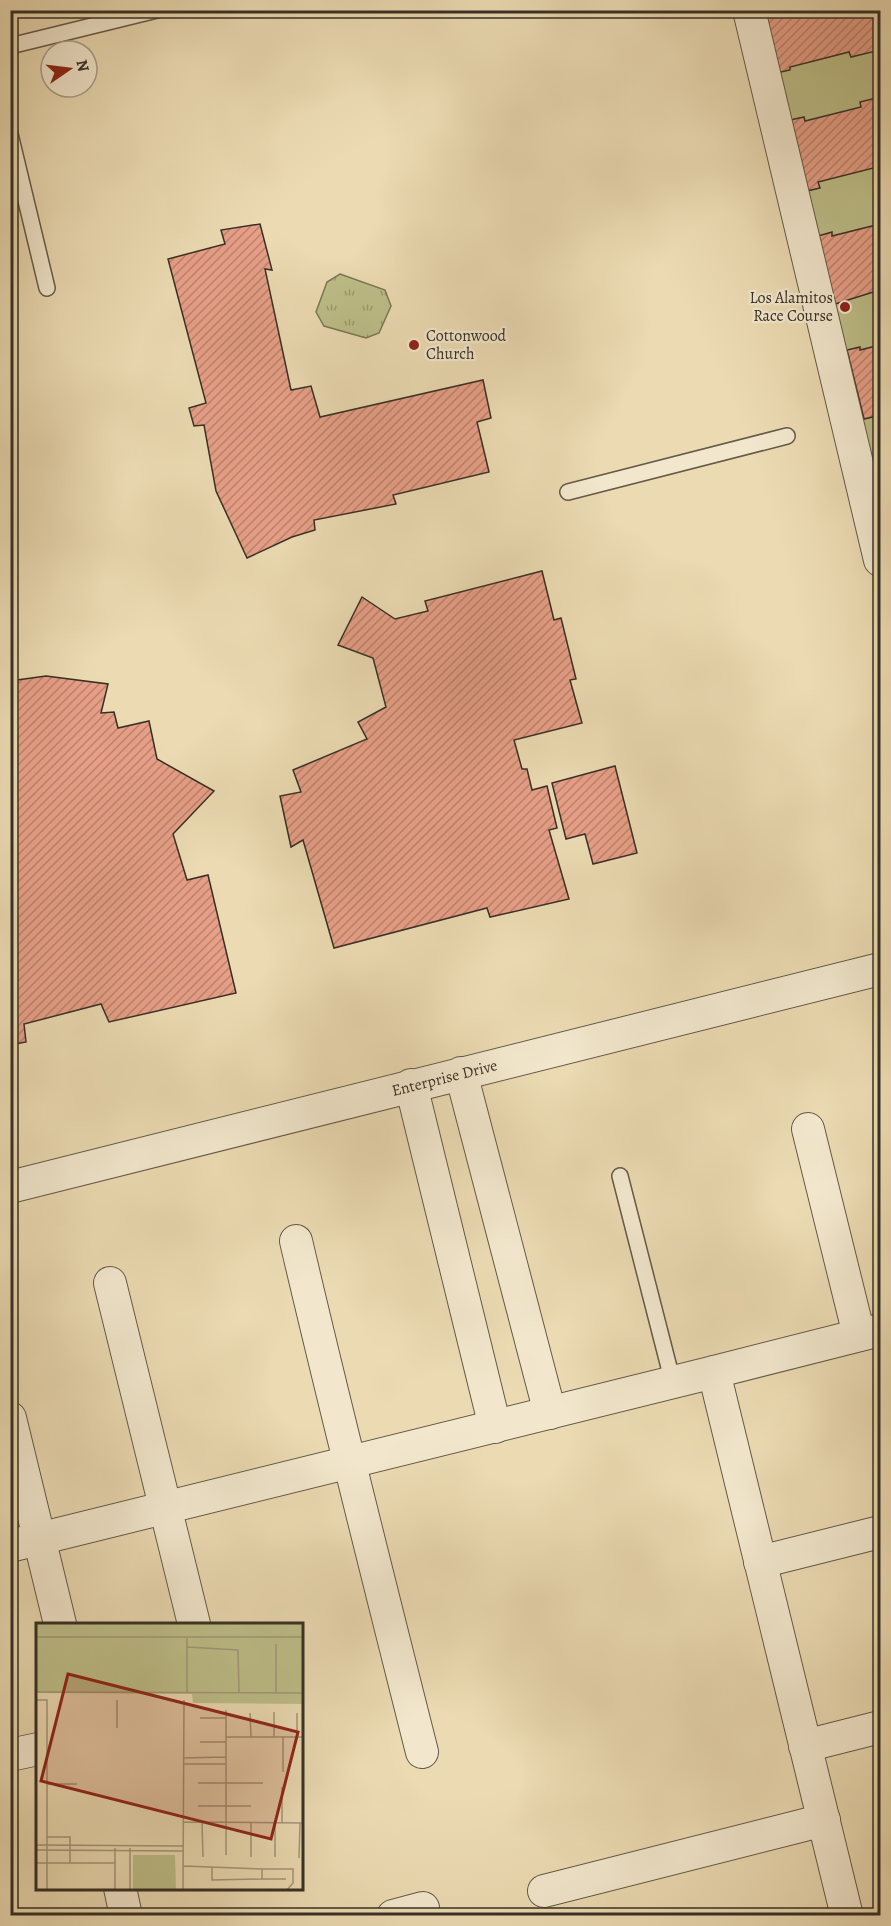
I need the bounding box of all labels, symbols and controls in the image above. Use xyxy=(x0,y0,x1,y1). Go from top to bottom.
north arrow xyxy=(39,39,99,99)
text: N xyxy=(71,57,95,74)
place label: Los Alamitos Race Course xyxy=(749,287,833,327)
marker: Los Alamitos Race Course xyxy=(838,300,852,314)
place label: Cottonwood Church xyxy=(426,325,507,365)
marker: Cottonwood Church xyxy=(407,338,421,352)
street label: Enterprise Drive xyxy=(389,1054,500,1102)
inset map xyxy=(36,1623,303,1890)

